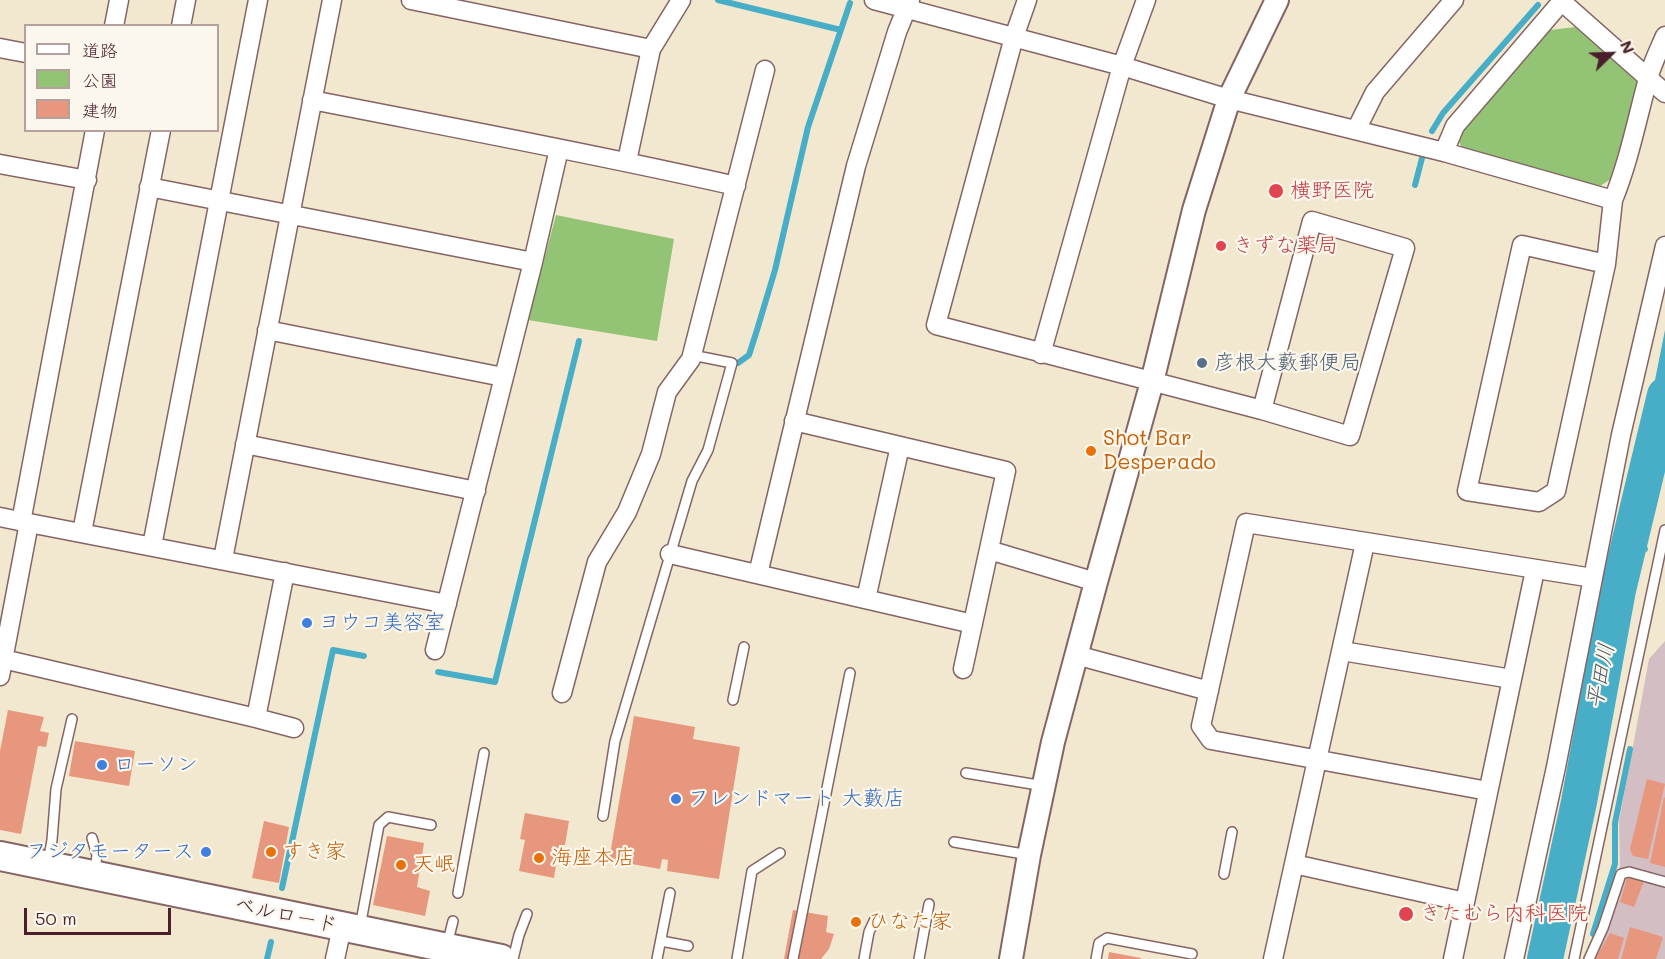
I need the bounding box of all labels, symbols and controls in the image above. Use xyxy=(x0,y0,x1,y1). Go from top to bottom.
legend xyxy=(24,24,219,132)
north arrow xyxy=(1581,24,1641,84)
text: N xyxy=(1616,37,1640,56)
text: 道路 xyxy=(82,38,118,62)
text: 公園 xyxy=(82,68,118,92)
text: 建物 xyxy=(82,98,118,122)
place label: 横野医院 xyxy=(1290,178,1374,204)
marker: 横野医院 xyxy=(1267,182,1285,200)
place label: きずな薬局 xyxy=(1233,233,1338,259)
marker: きずな薬局 xyxy=(1214,239,1228,253)
place label: 彦根大藪郵便局 xyxy=(1214,350,1361,376)
marker: 彦根大藪郵便局 xyxy=(1195,356,1209,370)
place label: Shot Bar Desperado xyxy=(1103,426,1216,476)
marker: Shot Bar Desperado xyxy=(1084,444,1098,458)
place label: ヨウコ美容室 xyxy=(319,610,445,636)
marker: ヨウコ美容室 xyxy=(300,616,314,630)
water label: 平田川 xyxy=(1582,641,1620,711)
place label: ローソン xyxy=(114,752,198,778)
marker: ローソン xyxy=(95,758,109,772)
place label: フレンドマート 大藪店 xyxy=(688,786,905,812)
marker: フレンドマート 大藪店 xyxy=(669,792,683,806)
place label: フジタモータース xyxy=(26,839,194,865)
place label: すき家 xyxy=(283,839,346,865)
marker: フジタモータース xyxy=(199,845,213,859)
marker: すき家 xyxy=(264,845,278,859)
place label: 海座本店 xyxy=(551,845,635,871)
marker: 海座本店 xyxy=(532,851,546,865)
place label: 天岷 xyxy=(413,852,455,878)
marker: 天岷 xyxy=(394,858,408,872)
street label: ベルロード xyxy=(232,892,340,938)
scale bar xyxy=(27,896,174,934)
place label: きたむら内科医院 xyxy=(1420,901,1588,927)
marker: きたむら内科医院 xyxy=(1397,905,1415,923)
text: 50 m xyxy=(35,906,77,930)
place label: ひなた家 xyxy=(868,909,952,935)
marker: ひなた家 xyxy=(849,915,863,929)

